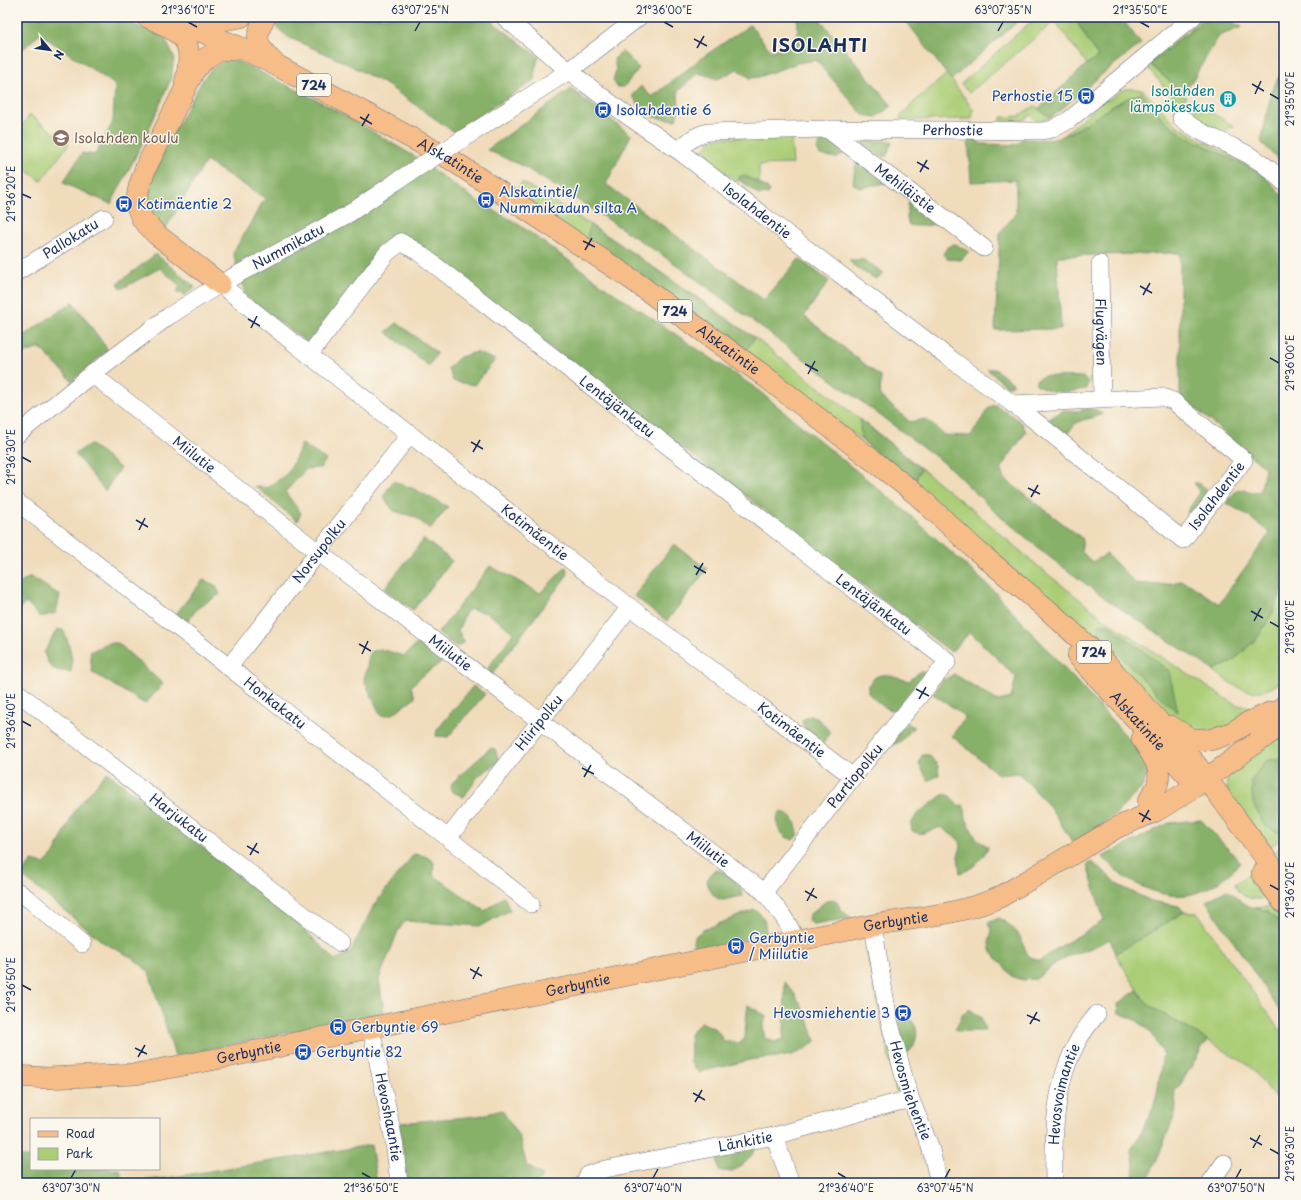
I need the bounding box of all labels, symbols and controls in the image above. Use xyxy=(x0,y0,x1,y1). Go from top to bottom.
text: 21°36'10"E xyxy=(161,2,215,17)
text: 63°07'25"N xyxy=(391,2,449,17)
text: 21°36'00"E xyxy=(636,2,692,17)
text: 63°07'35"N xyxy=(974,2,1032,17)
text: 21°35'50"E xyxy=(1113,2,1167,17)
north arrow xyxy=(30,30,70,70)
district label: ISOLAHTI xyxy=(772,31,868,58)
text: N xyxy=(49,47,69,63)
text: 21°35'50"E xyxy=(1282,72,1297,126)
road number: 724 xyxy=(297,74,331,96)
place label: Isolahden lämpökeskus xyxy=(1130,80,1215,117)
place label: Perhostie 15 xyxy=(992,85,1073,106)
bus stop icon: Perhostie 15 xyxy=(1076,86,1096,106)
building icon: Isolahden lämpökeskus xyxy=(1218,89,1238,109)
place label: Isolahdentie 6 xyxy=(616,99,712,120)
bus stop icon: Isolahdentie 6 xyxy=(593,100,613,120)
street label: Perhostie xyxy=(922,119,983,140)
place label: Isolahden koulu xyxy=(74,127,179,148)
school or university icon: Isolahden koulu xyxy=(51,128,71,148)
street label: Alskatintie xyxy=(414,132,488,188)
street label: Mehiläistie xyxy=(870,158,940,218)
text: 21°36'20"E xyxy=(3,166,18,222)
street label: Isolahdentie xyxy=(719,177,796,244)
place label: Alskatintie/ Nummikadun silta A xyxy=(499,181,637,218)
bus stop icon: Alskatintie/ Nummikadun silta A xyxy=(476,190,496,210)
place label: Kotimäentie 2 xyxy=(137,193,232,214)
bus stop icon: Kotimäentie 2 xyxy=(114,194,134,214)
street label: Pallokatu xyxy=(38,213,102,264)
street label: Nummikatu xyxy=(248,218,328,275)
street label: Flugvägen xyxy=(1091,298,1113,366)
road number: 724 xyxy=(658,300,692,322)
street label: Alskatintie xyxy=(692,319,764,379)
text: 21°36'00"E xyxy=(1282,335,1297,391)
street label: Lentäjänkatu xyxy=(575,370,660,442)
text: 21°36'30"E xyxy=(3,429,18,485)
street label: Miilutie xyxy=(168,430,220,478)
street label: Isolahdentie xyxy=(1183,457,1249,534)
street label: Kotimäentie xyxy=(497,499,574,565)
street label: Norsupolku xyxy=(287,514,351,587)
street label: Lentäjänkatu xyxy=(832,568,916,640)
text: 21°36'10"E xyxy=(1282,600,1297,654)
street label: Miilutie xyxy=(424,629,477,676)
road number: 724 xyxy=(1077,641,1111,663)
street label: Honkakatu xyxy=(239,672,311,734)
street label: Alskatintie xyxy=(1105,686,1171,755)
street label: Hiiripolku xyxy=(510,690,567,755)
text: 21°36'40"E xyxy=(3,693,18,749)
street label: Kotimäentie xyxy=(753,697,830,763)
street label: Partiopolku xyxy=(822,739,887,813)
street label: Harjukatu xyxy=(145,788,213,847)
street label: Miilutie xyxy=(682,825,734,872)
text: 21°36'20"E xyxy=(1282,862,1297,918)
street label: Gerbyntie xyxy=(861,906,930,937)
place label: Gerbyntie / Miilutie xyxy=(749,927,815,964)
bus stop icon: Gerbyntie / Miilutie xyxy=(726,936,746,956)
text: 21°36'50"E xyxy=(3,957,18,1013)
street label: Gerbyntie xyxy=(544,968,612,1002)
place label: Hevosmiehentie 3 xyxy=(773,1002,890,1023)
bus stop icon: Hevosmiehentie 3 xyxy=(893,1003,913,1023)
place label: Gerbyntie 69 xyxy=(351,1016,439,1037)
bus stop icon: Gerbyntie 69 xyxy=(328,1017,348,1037)
street label: Gerbyntie xyxy=(215,1035,283,1069)
street label: Hevosmiehentie xyxy=(885,1038,937,1143)
street label: Hevosvoimantie xyxy=(1043,1040,1085,1145)
place label: Gerbyntie 82 xyxy=(316,1041,403,1062)
bus stop icon: Gerbyntie 82 xyxy=(293,1042,313,1062)
street label: Hevoshaantie xyxy=(370,1071,407,1163)
legend xyxy=(30,1118,160,1170)
text: Road xyxy=(66,1124,95,1142)
street label: Länkitie xyxy=(716,1126,774,1157)
text: 21°36'30"E xyxy=(1282,1126,1297,1182)
text: Park xyxy=(66,1144,93,1162)
text: 63°07'30"N xyxy=(42,1180,100,1195)
text: 21°36'50"E xyxy=(343,1180,399,1195)
text: 63°07'40"N xyxy=(624,1180,682,1195)
text: 21°36'40"E xyxy=(818,1180,874,1195)
text: 63°07'45"N xyxy=(916,1180,974,1195)
text: 63°07'50"N xyxy=(1207,1180,1265,1195)

